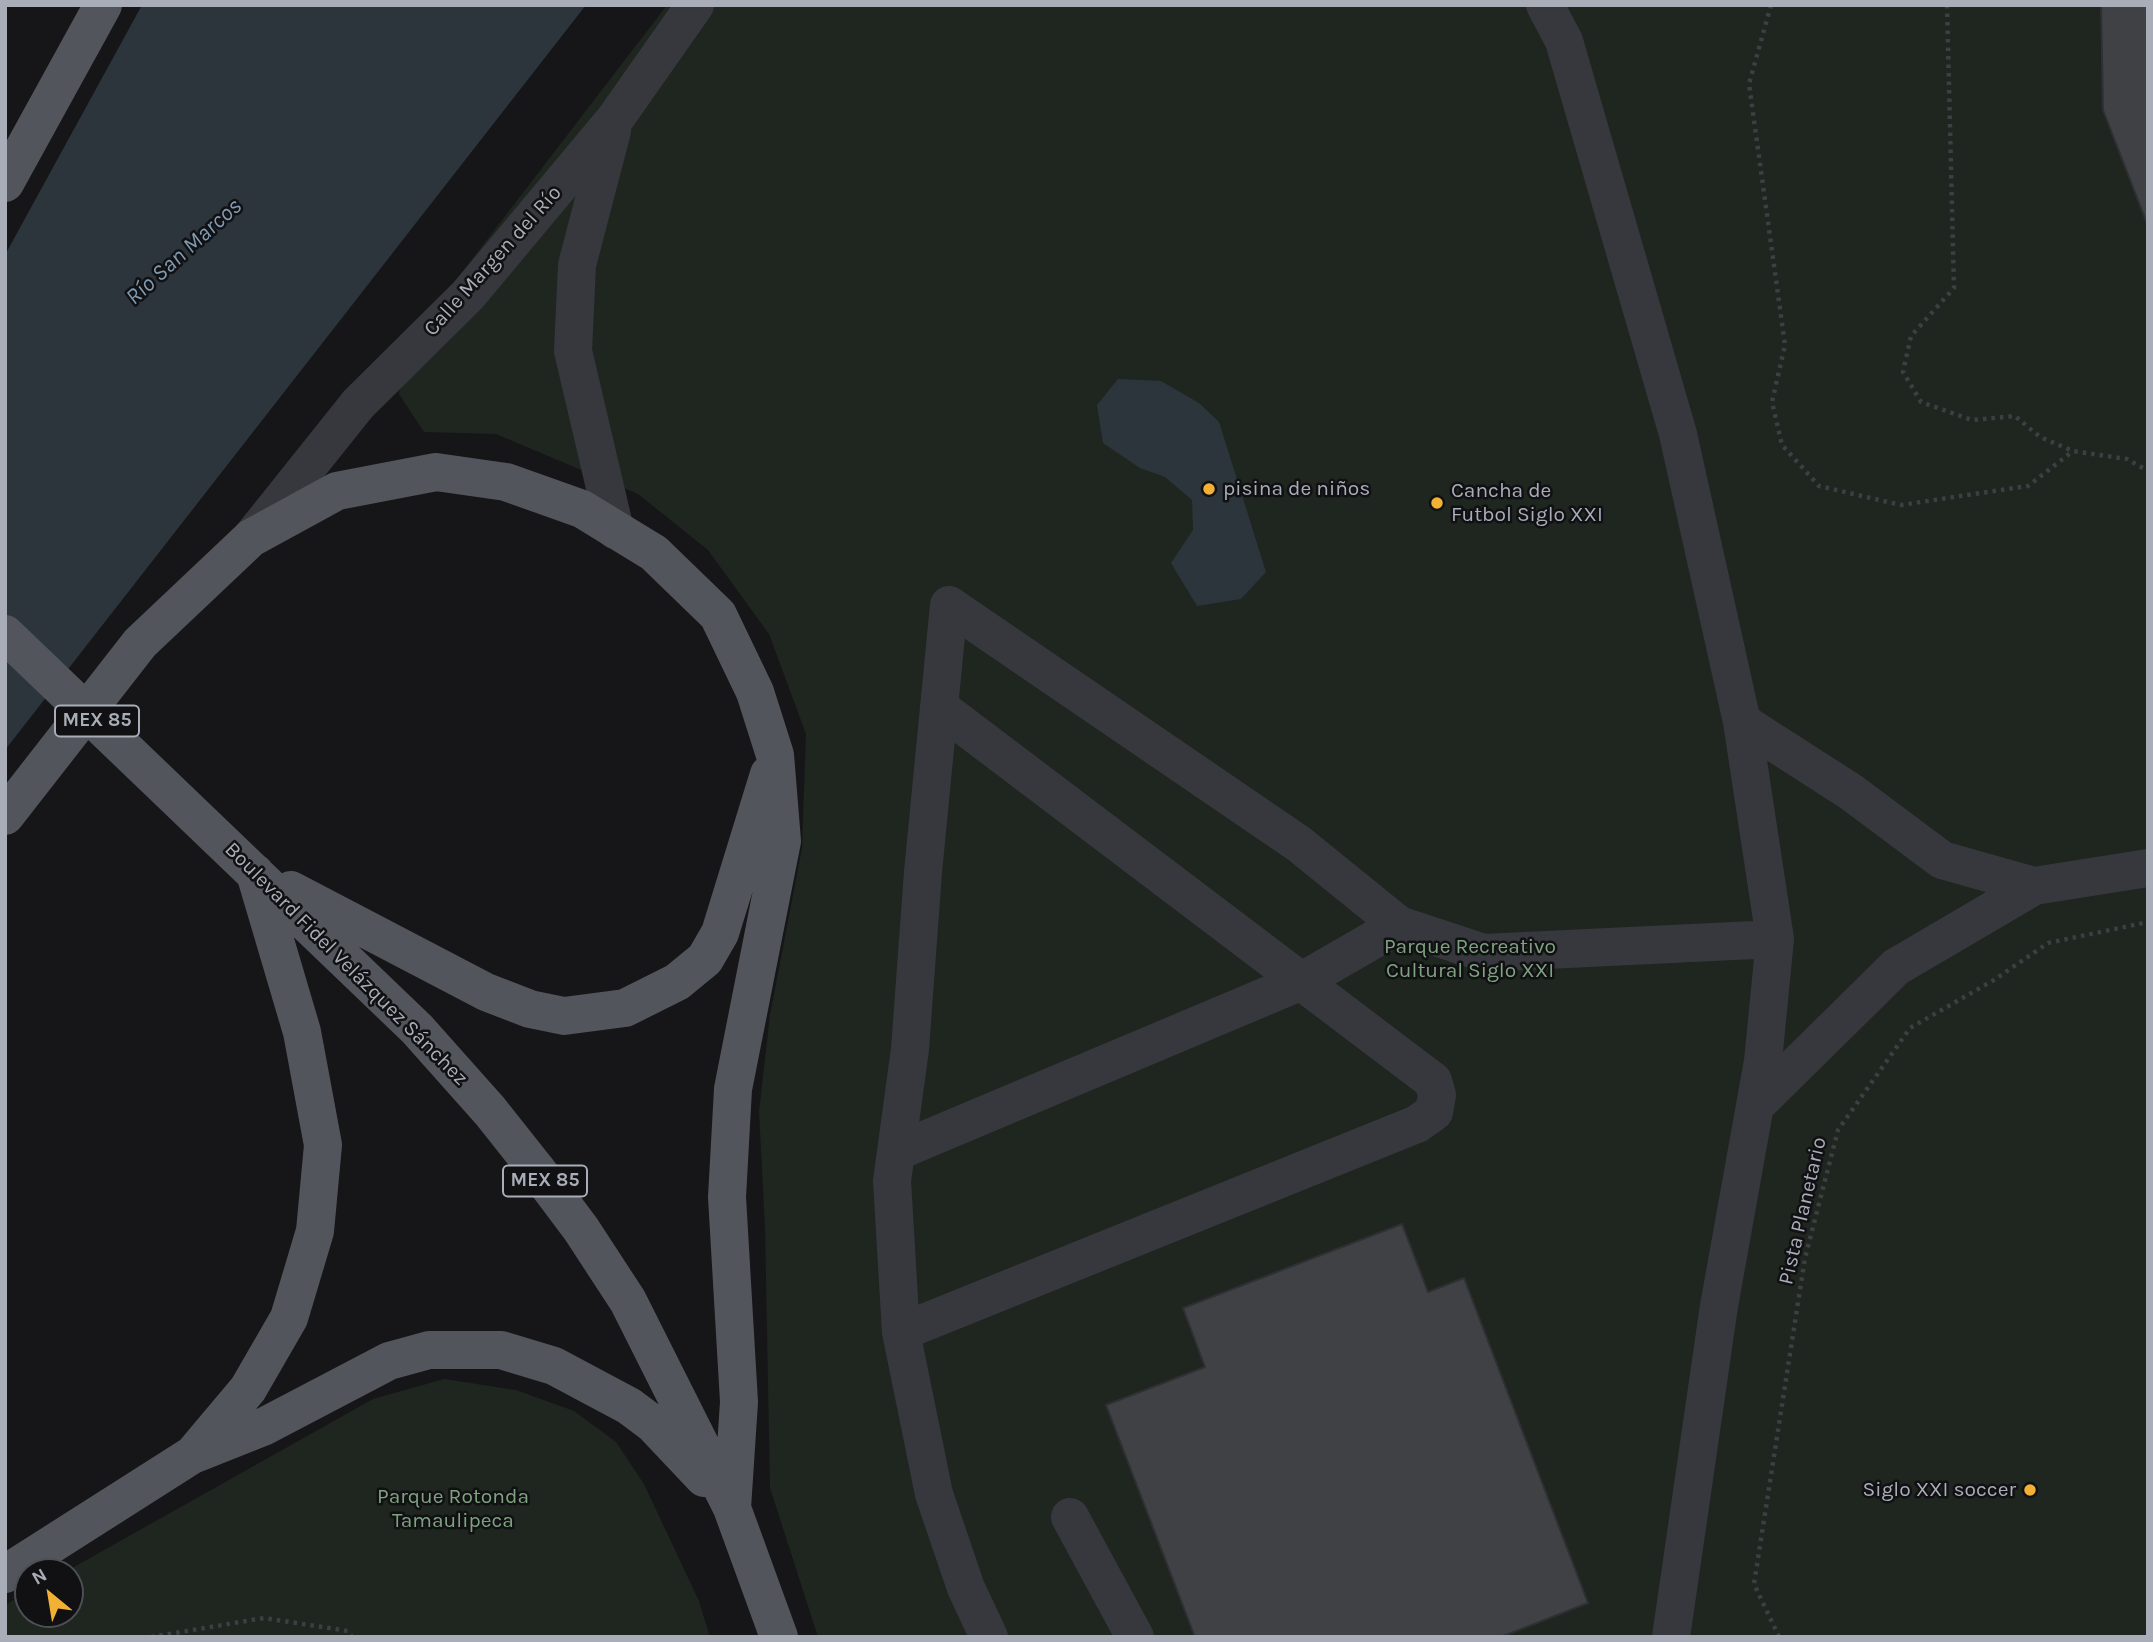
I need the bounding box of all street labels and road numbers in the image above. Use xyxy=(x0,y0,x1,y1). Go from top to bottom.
street label: Calle Margen del Río xyxy=(419,181,567,341)
road number: MEX 85 xyxy=(55,706,139,736)
street label: Boulevard Fidel Velázquez Sánchez xyxy=(219,837,473,1091)
street label: Pista Planetario xyxy=(1774,1135,1832,1287)
road number: MEX 85 xyxy=(503,1166,587,1196)

